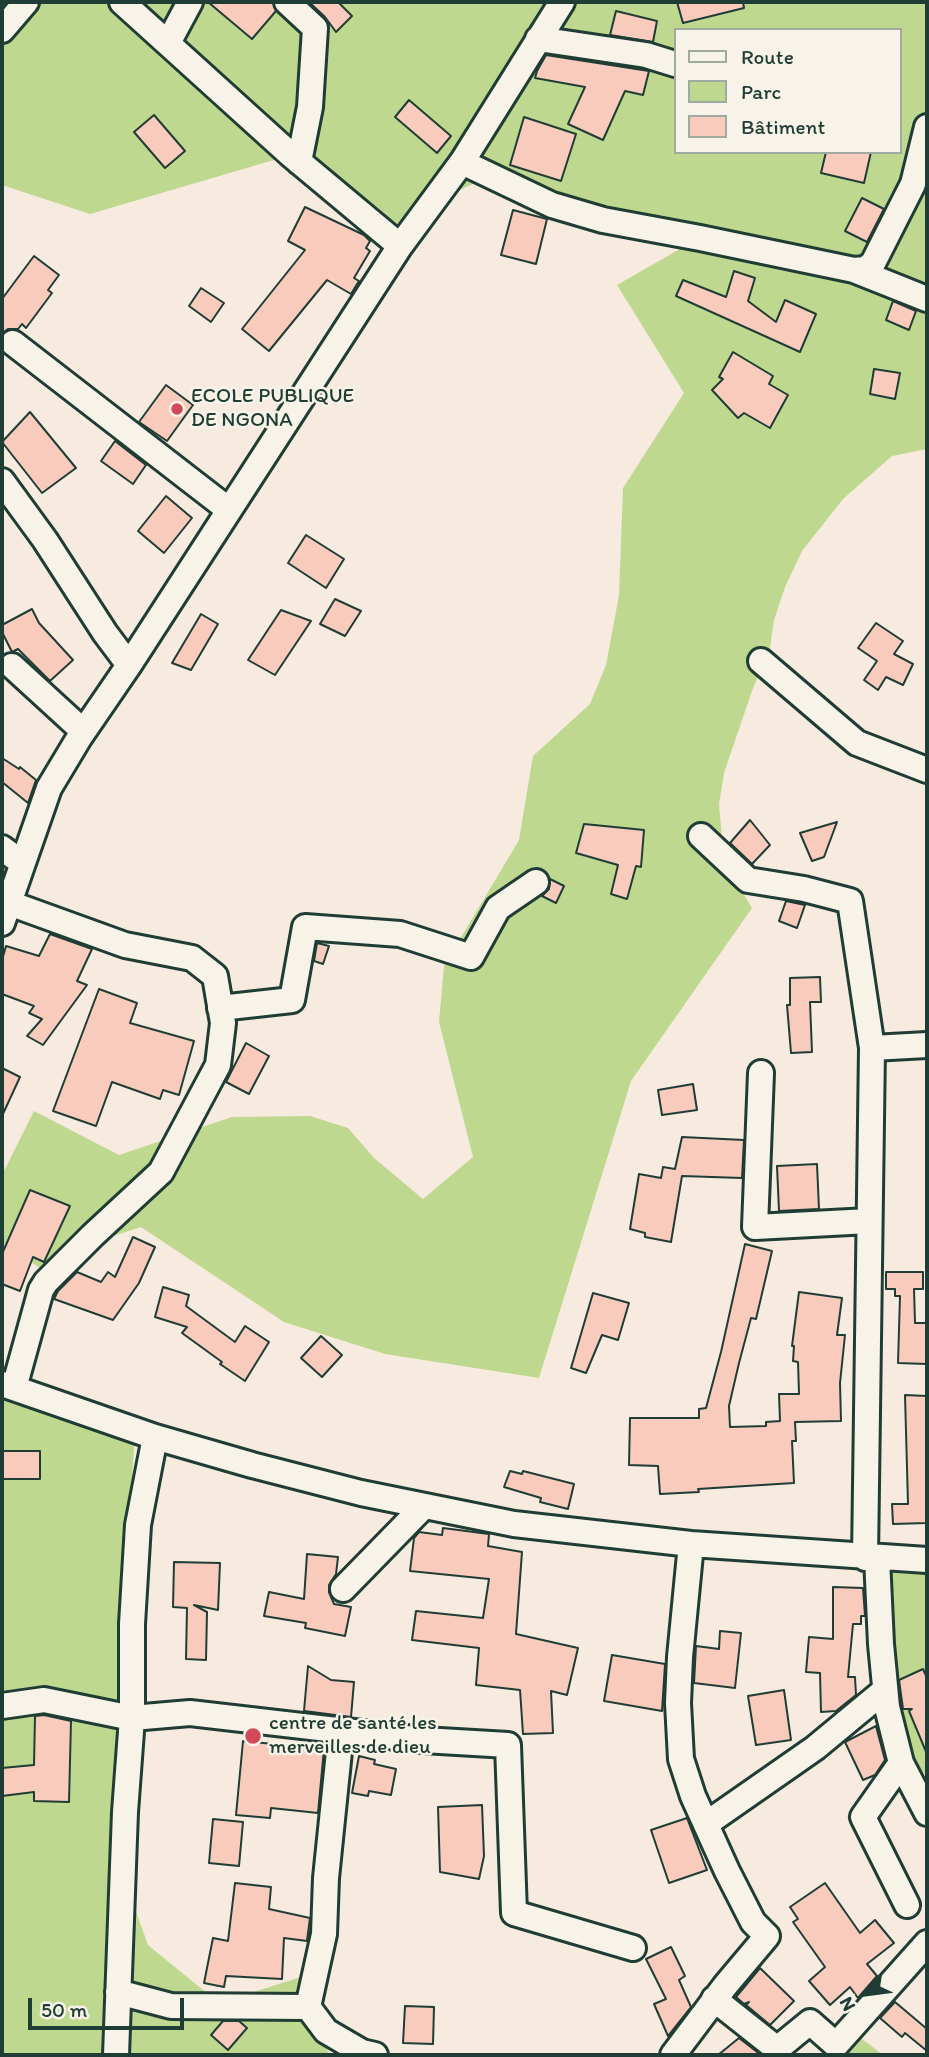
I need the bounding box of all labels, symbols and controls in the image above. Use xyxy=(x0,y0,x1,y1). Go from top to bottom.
legend xyxy=(674,28,901,154)
text: Route xyxy=(741,44,794,69)
text: Parc xyxy=(741,79,781,104)
text: Bâtiment xyxy=(741,114,825,139)
place label: ECOLE PUBLIQUE DE NGONA xyxy=(191,384,354,434)
marker: ECOLE PUBLIQUE DE NGONA xyxy=(169,401,185,417)
place label: centre de santé les merveilles de dieu xyxy=(269,1711,437,1761)
marker: centre de santé les merveilles de dieu xyxy=(243,1726,263,1746)
north arrow xyxy=(831,1959,901,2029)
scale bar xyxy=(32,1983,187,2027)
text: N xyxy=(834,1993,860,2015)
text: 50 m xyxy=(41,1997,87,2022)

